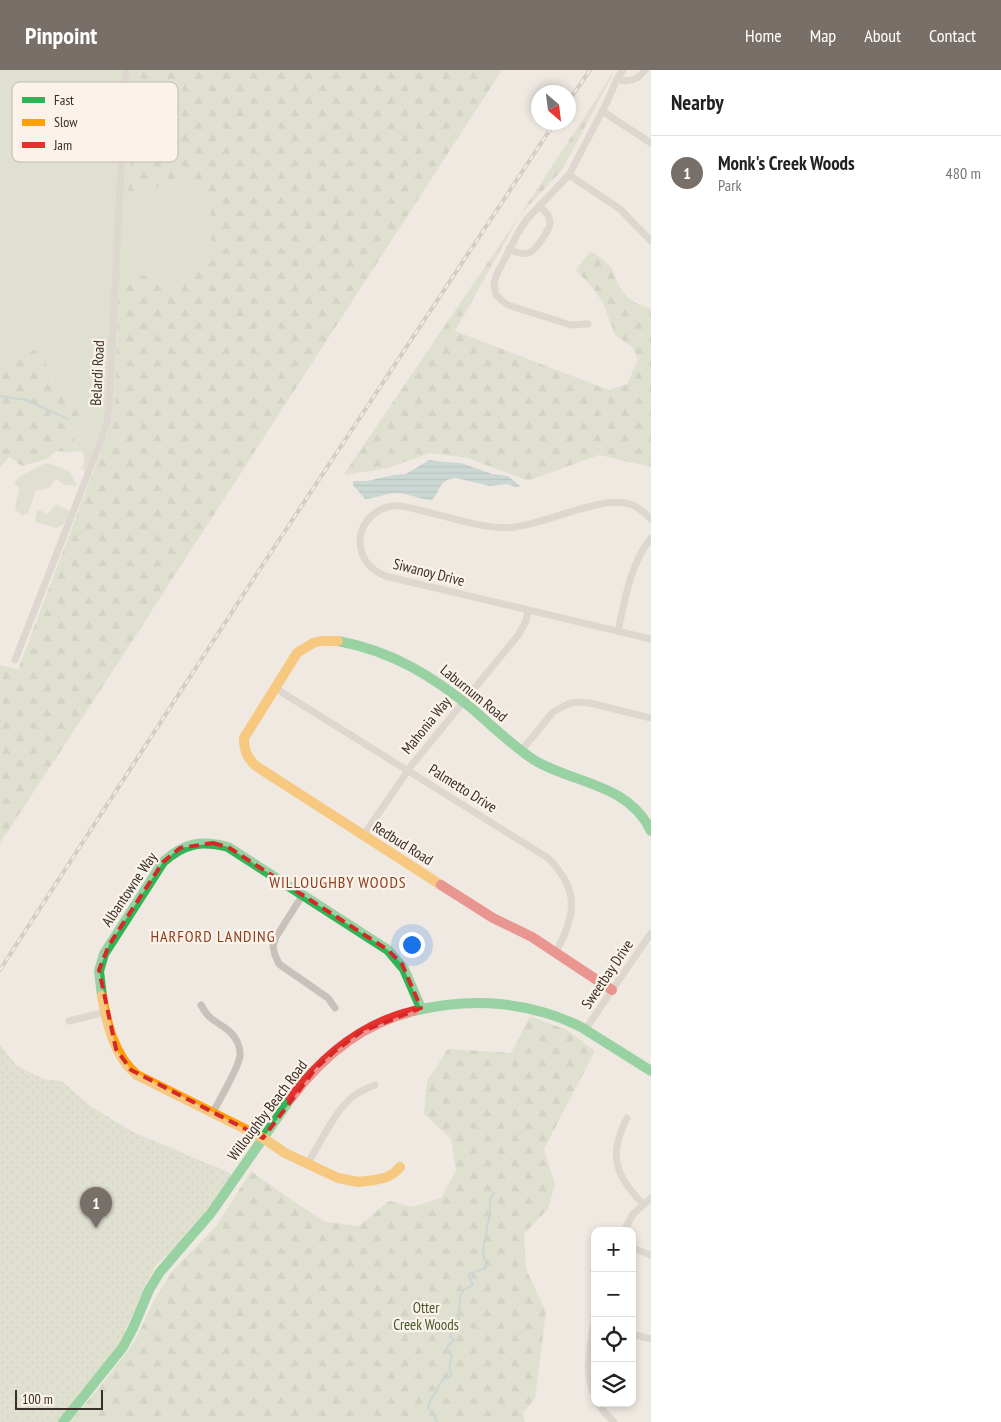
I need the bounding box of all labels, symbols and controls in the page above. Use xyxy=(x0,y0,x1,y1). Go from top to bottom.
text: Pinpoint xyxy=(25,20,97,51)
text: Home xyxy=(745,24,782,47)
text: Map xyxy=(810,24,836,47)
text: About xyxy=(864,24,901,47)
text: Contact xyxy=(929,24,976,47)
legend xyxy=(12,82,178,162)
north arrow xyxy=(531,85,576,130)
text: Nearby xyxy=(671,89,724,116)
text: Fast xyxy=(54,91,74,109)
text: Slow xyxy=(54,113,78,131)
text: Jam xyxy=(53,136,72,154)
text: Monk's Creek Woods xyxy=(718,151,855,175)
text: 1 xyxy=(683,163,691,183)
text: 480 m xyxy=(946,163,981,183)
text: Park xyxy=(718,175,742,195)
street label: Belardi Road xyxy=(86,340,108,406)
street label: Siwanoy Drive xyxy=(391,554,467,590)
street label: Laburnum Road xyxy=(437,660,511,726)
street label: Mahonia Way xyxy=(397,692,455,758)
street label: Palmetto Drive xyxy=(425,760,501,816)
street label: Redbud Road xyxy=(369,817,437,869)
street label: Albantowne Way xyxy=(97,848,161,930)
district label: WILLOUGHBY WOODS xyxy=(269,872,407,892)
district label: HARFORD LANDING xyxy=(150,926,276,946)
your location xyxy=(399,932,425,958)
street label: Sweetbay Drive xyxy=(577,936,637,1012)
street label: Willoughby Beach Road xyxy=(223,1056,311,1164)
pin: 1 xyxy=(80,1187,112,1228)
map controls xyxy=(591,1227,636,1407)
button: + xyxy=(591,1227,636,1272)
button: − xyxy=(591,1272,636,1317)
park label: Otter Creek Woods xyxy=(393,1298,459,1334)
button: locate xyxy=(591,1317,636,1362)
button: layers xyxy=(591,1362,636,1407)
scale bar xyxy=(15,1387,102,1410)
text: 100 m xyxy=(22,1390,53,1408)

